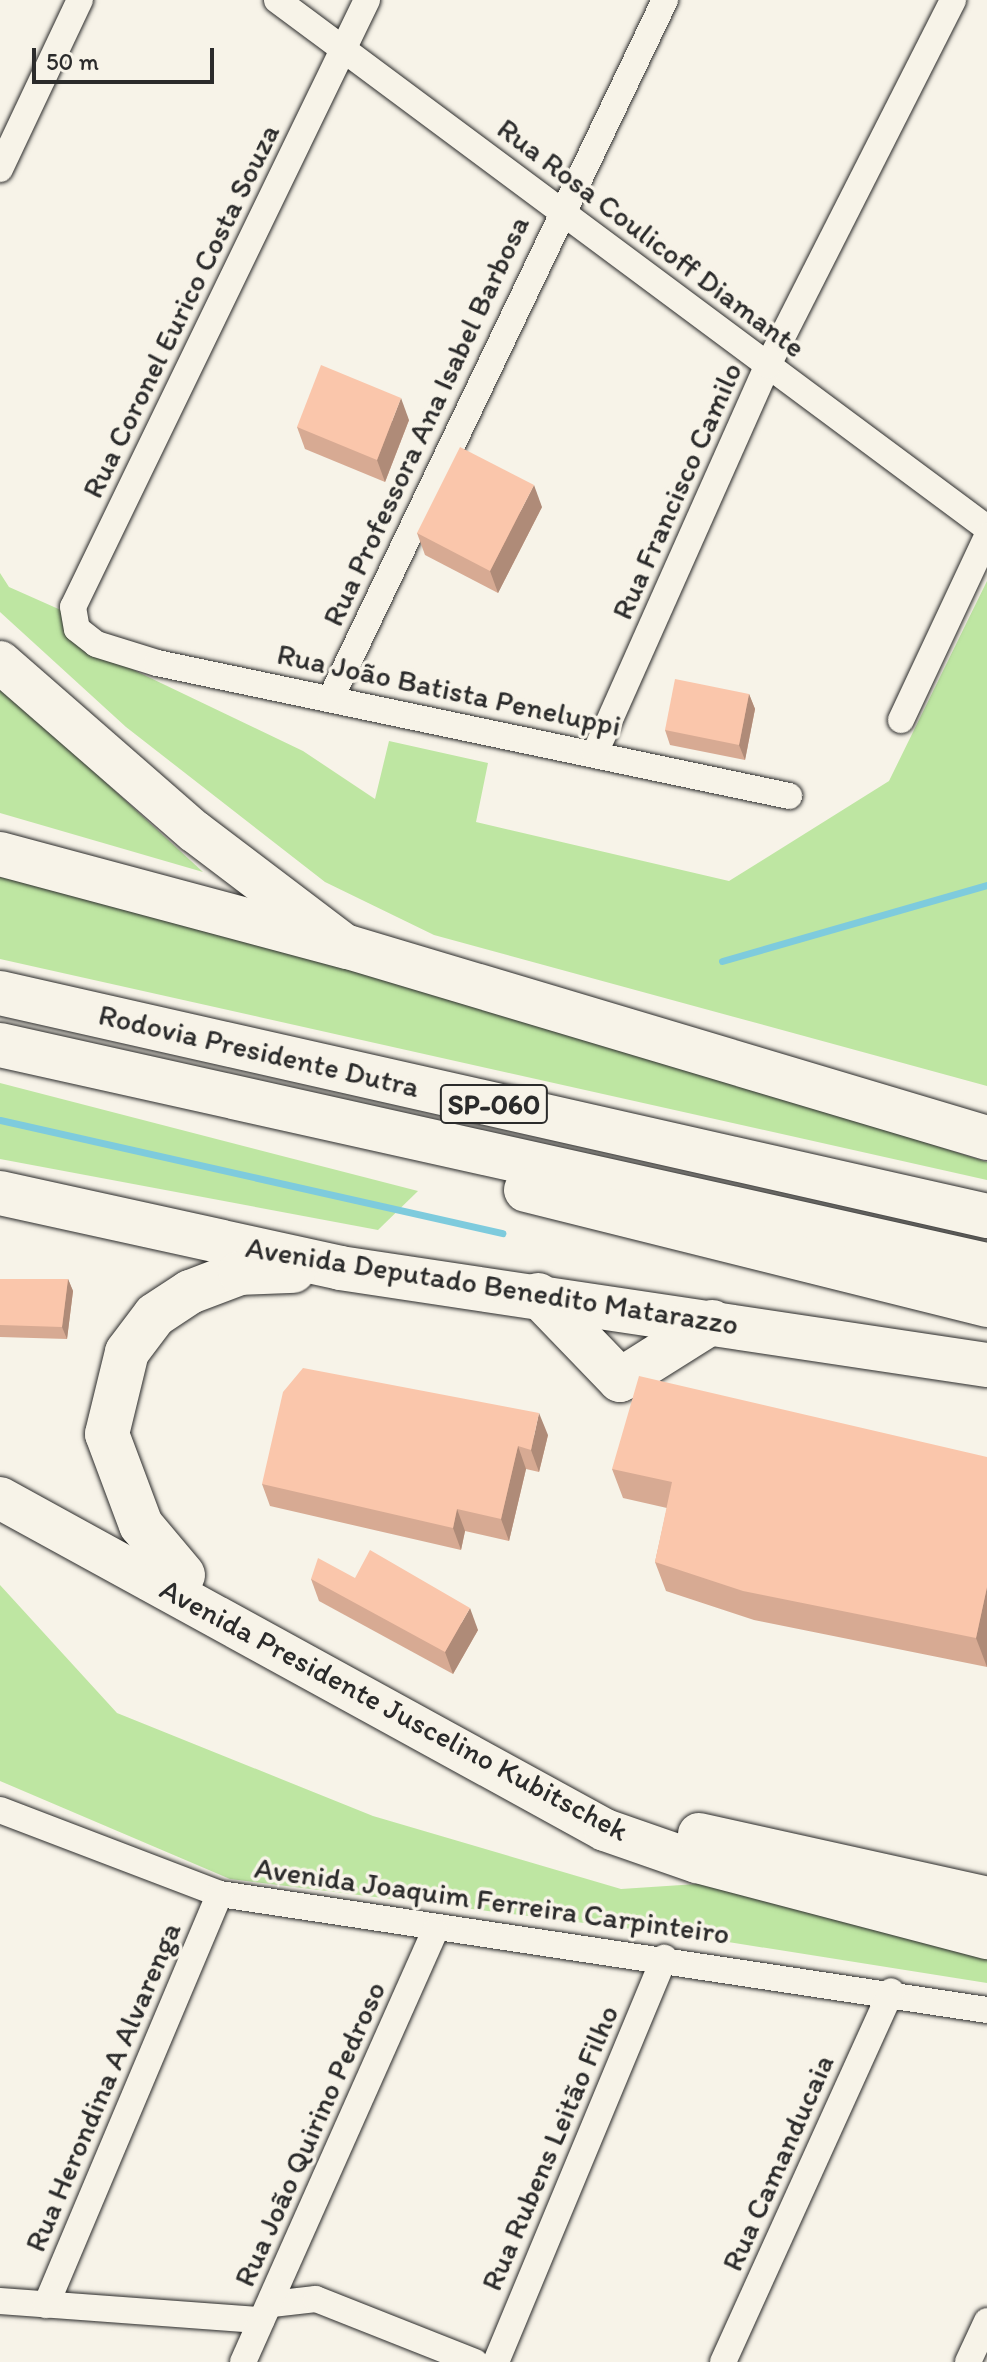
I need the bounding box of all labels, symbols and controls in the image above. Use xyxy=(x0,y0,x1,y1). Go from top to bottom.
scale bar xyxy=(36,32,218,82)
text: 50 m xyxy=(46,47,99,76)
street label: Rua Rosa Coulicoff Diamante xyxy=(491,111,811,365)
street label: Rua Coronel Eurico Costa Souza xyxy=(75,119,287,503)
street label: Rua Professora Ana Isabel Barbosa xyxy=(314,208,538,634)
street label: Rua Francisco Camilo xyxy=(604,357,750,625)
street label: Rua João Batista Peneluppi xyxy=(274,636,624,744)
street label: Rodovia Presidente Dutra xyxy=(96,997,422,1105)
road number: SP-060 xyxy=(438,1080,550,1128)
street label: Avenida Deputado Benedito Matarazzo xyxy=(243,1229,741,1343)
street label: Avenida Presidente Juscelino Kubitschek xyxy=(154,1571,634,1849)
street label: Avenida Joaquim Ferreira Carpinteiro xyxy=(253,1850,731,1952)
street label: Rua Herondina A Alvarenga xyxy=(17,1917,189,2257)
street label: Rua João Quirino Pedroso xyxy=(227,1976,393,2292)
street label: Rua Rubens Leitão Filho xyxy=(474,2001,626,2295)
street label: Rua Camanducaia xyxy=(714,2049,842,2277)

